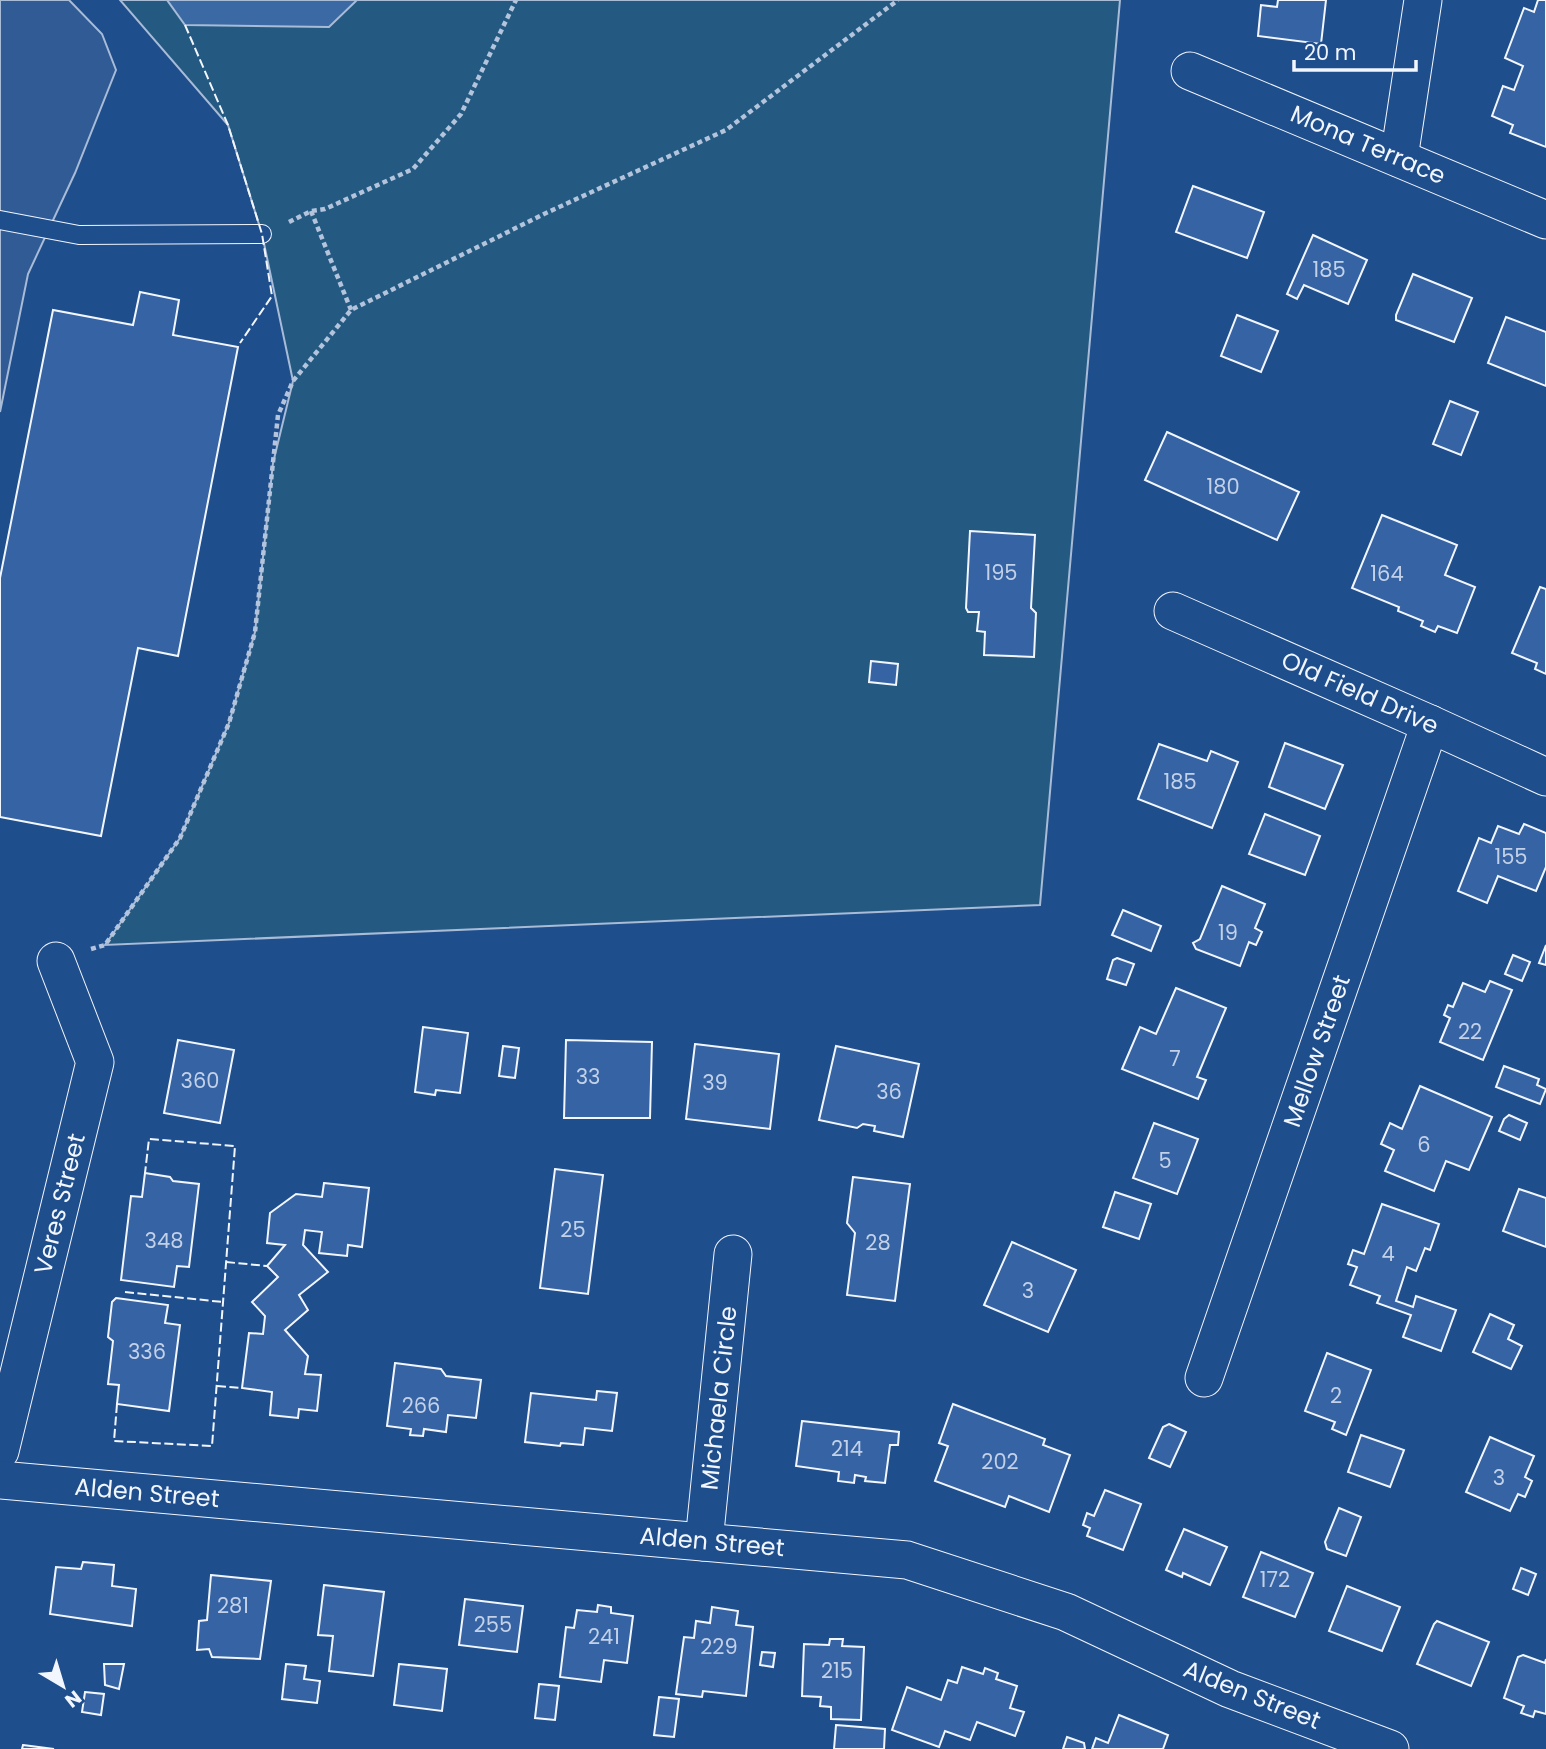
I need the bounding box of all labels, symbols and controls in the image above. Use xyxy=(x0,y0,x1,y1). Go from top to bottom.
scale bar xyxy=(1294,28,1416,72)
text: 20 m xyxy=(1304,38,1357,67)
street label: Mona Terrace xyxy=(1286,97,1451,192)
house number: 185 xyxy=(1312,255,1346,284)
house number: 180 xyxy=(1206,472,1240,501)
house number: 195 xyxy=(984,558,1018,587)
house number: 164 xyxy=(1370,559,1404,588)
street label: Old Field Drive xyxy=(1276,643,1444,742)
house number: 185 xyxy=(1163,767,1197,796)
house number: 155 xyxy=(1494,842,1528,871)
house number: 19 xyxy=(1218,918,1238,947)
street label: Mellow Street xyxy=(1275,970,1358,1131)
house number: 22 xyxy=(1458,1017,1482,1046)
house number: 7 xyxy=(1169,1044,1181,1073)
house number: 33 xyxy=(576,1062,600,1091)
house number: 360 xyxy=(181,1066,219,1095)
house number: 39 xyxy=(702,1068,728,1097)
house number: 36 xyxy=(876,1077,902,1106)
street label: Veres Street xyxy=(26,1130,93,1278)
house number: 6 xyxy=(1417,1130,1431,1159)
house number: 5 xyxy=(1158,1146,1172,1175)
house number: 25 xyxy=(560,1215,586,1244)
house number: 348 xyxy=(145,1226,183,1255)
house number: 28 xyxy=(865,1228,891,1257)
house number: 4 xyxy=(1381,1239,1395,1268)
house number: 3 xyxy=(1022,1276,1034,1305)
street label: Michaela Circle xyxy=(692,1304,745,1492)
house number: 336 xyxy=(128,1337,166,1366)
house number: 2 xyxy=(1330,1381,1342,1410)
house number: 266 xyxy=(402,1391,440,1420)
house number: 214 xyxy=(831,1434,863,1463)
house number: 202 xyxy=(981,1447,1019,1476)
house number: 3 xyxy=(1493,1463,1505,1492)
street label: Alden Street xyxy=(73,1470,221,1515)
street label: Alden Street xyxy=(638,1519,786,1564)
house number: 172 xyxy=(1260,1565,1290,1594)
house number: 281 xyxy=(217,1591,249,1620)
house number: 255 xyxy=(474,1610,512,1639)
house number: 241 xyxy=(588,1622,620,1651)
house number: 229 xyxy=(700,1632,738,1661)
north arrow xyxy=(28,1651,98,1721)
street label: Alden Street xyxy=(1179,1652,1326,1737)
house number: 215 xyxy=(821,1656,853,1685)
text: N xyxy=(59,1684,87,1714)

